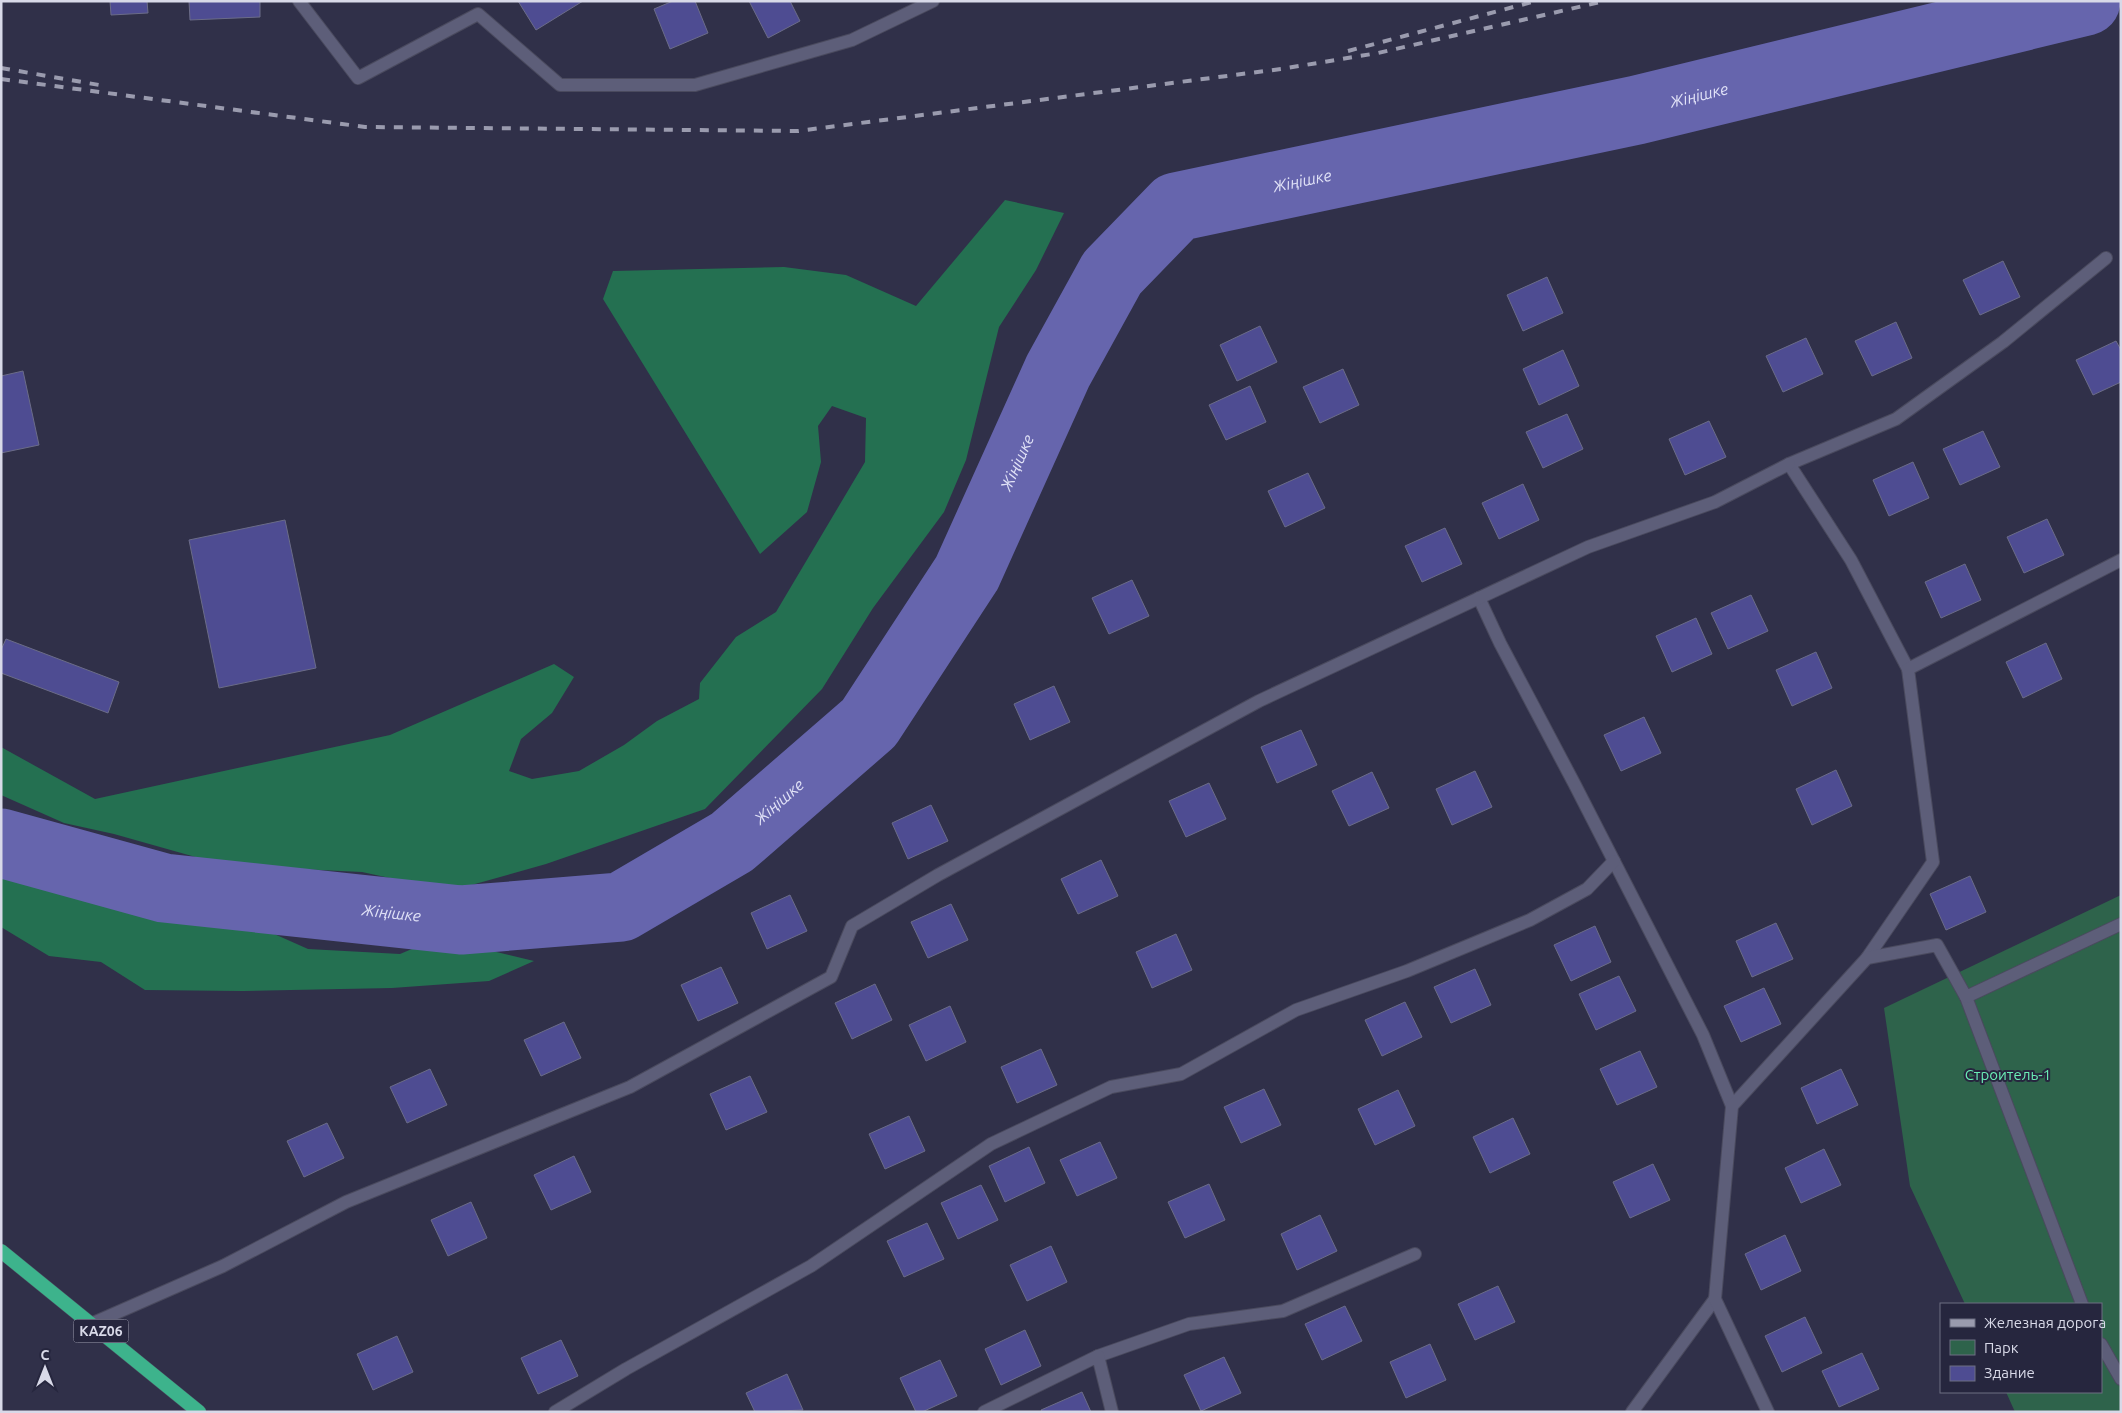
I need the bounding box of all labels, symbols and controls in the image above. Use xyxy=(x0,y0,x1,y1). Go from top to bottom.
water label: Жіңішке xyxy=(1667,79,1730,111)
water label: Жіңішке xyxy=(1271,166,1333,196)
water label: Жіңішке xyxy=(996,432,1037,494)
water label: Жіңішке xyxy=(750,775,807,828)
water label: Жіңішке xyxy=(360,900,422,925)
park label: Строитель-1 xyxy=(1965,1066,2051,1083)
legend xyxy=(1940,1303,2102,1393)
text: Железная дорога xyxy=(1984,1314,2106,1331)
road number: KАZ06 xyxy=(74,1320,128,1342)
text: Парк xyxy=(1984,1339,2019,1356)
north arrow xyxy=(20,1343,70,1393)
text: С xyxy=(41,1347,50,1363)
text: Здание xyxy=(1984,1364,2035,1381)

